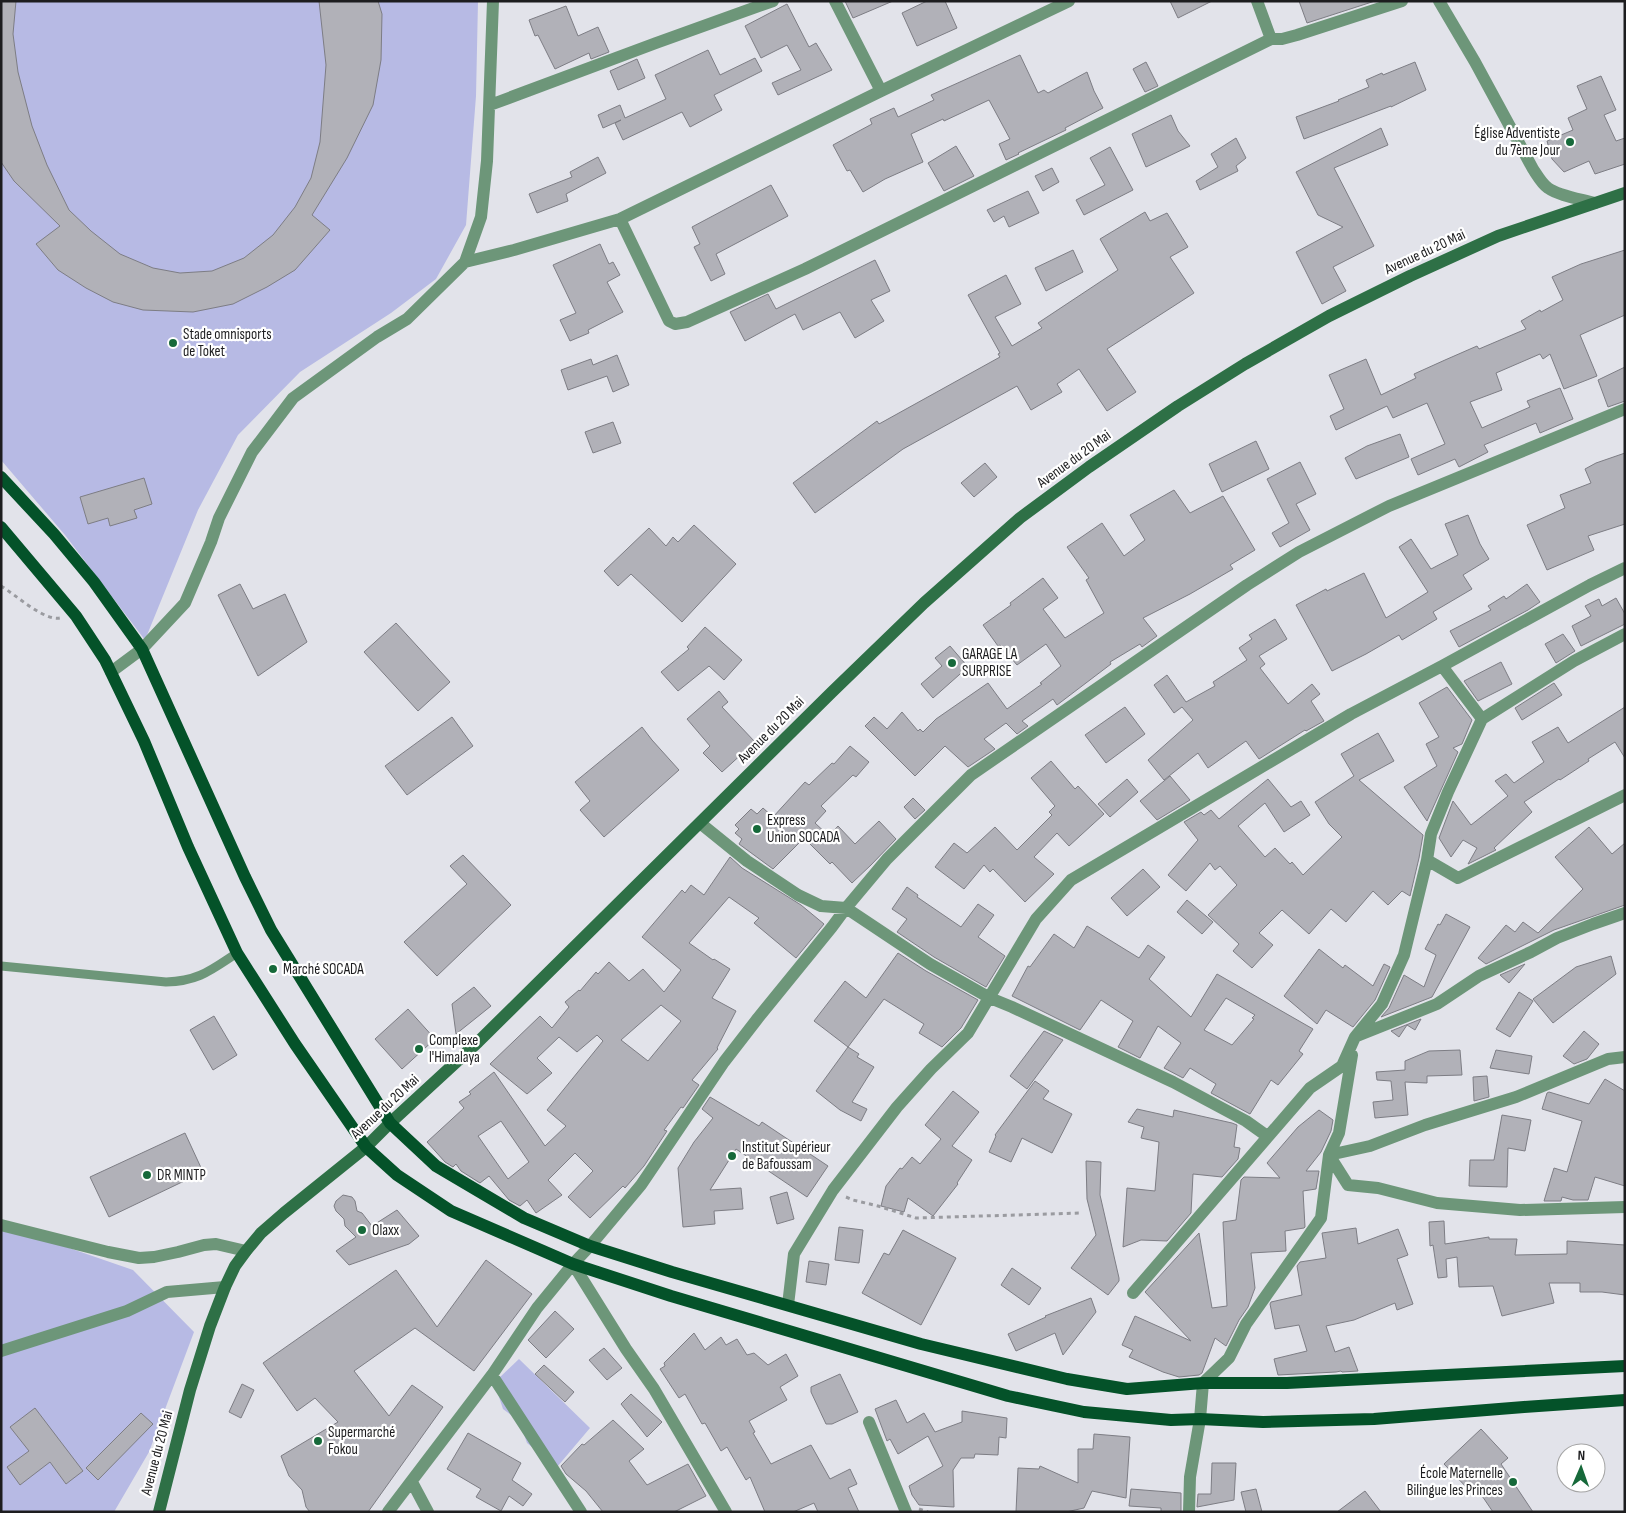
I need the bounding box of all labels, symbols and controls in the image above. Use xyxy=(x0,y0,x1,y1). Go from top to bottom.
place label: Église Adventiste du 7ème Jour xyxy=(1474,124,1561,160)
marker: Église Adventiste du 7ème Jour xyxy=(1564,136,1576,148)
street label: Avenue du 20 Mai xyxy=(1381,225,1468,279)
place label: Stade omnisports de Toket xyxy=(183,325,272,361)
marker: Stade omnisports de Toket xyxy=(167,337,179,349)
street label: Avenue du 20 Mai xyxy=(1033,426,1115,493)
place label: GARAGE LA SURPRISE xyxy=(962,645,1018,681)
marker: GARAGE LA SURPRISE xyxy=(946,657,958,669)
street label: Avenue du 20 Mai xyxy=(733,692,809,768)
place label: Express Union SOCADA xyxy=(767,811,840,847)
marker: Express Union SOCADA xyxy=(751,823,763,835)
place label: Marché SOCADA xyxy=(283,960,364,979)
marker: Marché SOCADA xyxy=(267,963,279,975)
place label: Complexe l'Himalaya xyxy=(429,1031,480,1067)
marker: Complexe l'Himalaya xyxy=(413,1043,425,1055)
street label: Avenue du 20 Mai xyxy=(346,1070,423,1144)
place label: Institut Supérieur de Bafoussam xyxy=(742,1138,831,1174)
marker: Institut Supérieur de Bafoussam xyxy=(726,1150,738,1162)
place label: DR MINTP xyxy=(157,1166,206,1185)
marker: DR MINTP xyxy=(141,1169,153,1181)
place label: Olaxx xyxy=(372,1221,400,1240)
marker: Olaxx xyxy=(356,1224,368,1236)
street label: Avenue du 20 Mai xyxy=(136,1408,177,1498)
place label: Supermarché Fokou xyxy=(328,1423,395,1459)
marker: Supermarché Fokou xyxy=(312,1435,324,1447)
north arrow xyxy=(1556,1443,1606,1493)
text: N xyxy=(1577,1447,1585,1464)
place label: École Maternelle Bilingue les Princes xyxy=(1407,1464,1503,1500)
marker: École Maternelle Bilingue les Princes xyxy=(1507,1476,1519,1488)

